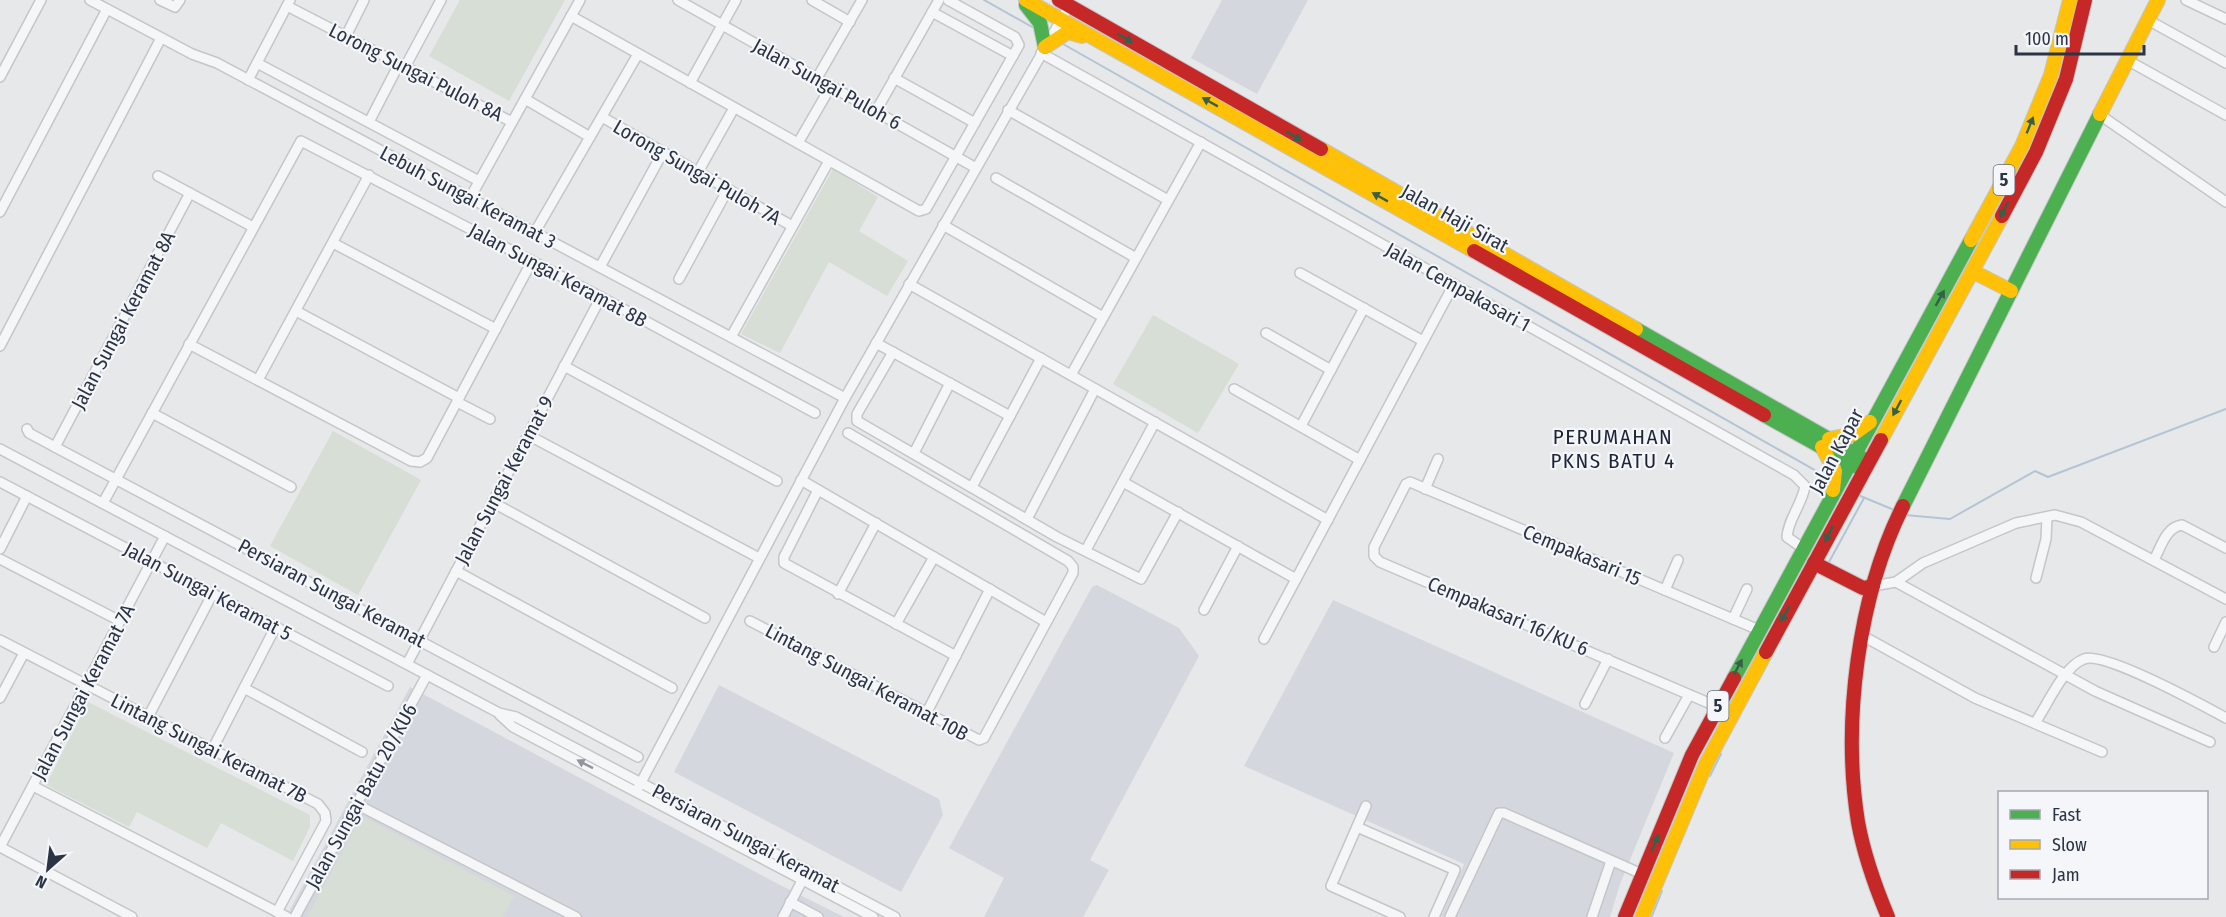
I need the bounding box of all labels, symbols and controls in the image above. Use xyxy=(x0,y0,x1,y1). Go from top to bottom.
street label: Lorong Sungai Puloh 8A xyxy=(325,18,507,126)
scale bar xyxy=(2016,18,2144,56)
text: 100 m xyxy=(2025,28,2069,50)
street label: Jalan Sungai Puloh 6 xyxy=(749,33,906,135)
one-way arrow xyxy=(1117,33,1134,43)
one-way arrow xyxy=(1201,97,1218,107)
street label: Lorong Sungai Puloh 7A xyxy=(609,114,785,230)
one-way arrow xyxy=(2026,116,2035,134)
one-way arrow xyxy=(1286,131,1303,141)
street label: Lebuh Sungai Keramat 3 xyxy=(376,140,560,254)
road number: 5 xyxy=(1994,165,2014,195)
street label: Jalan Haji Sirat xyxy=(1397,179,1513,258)
one-way arrow xyxy=(1371,193,1388,203)
one-way arrow xyxy=(1999,202,2009,219)
street label: Jalan Sungai Keramat 8B xyxy=(465,218,651,332)
street label: Jalan Sungai Keramat 8A xyxy=(66,227,180,413)
street label: Jalan Cempakasari 1 xyxy=(1381,237,1535,337)
one-way arrow xyxy=(1935,289,1945,306)
street label: Jalan Sungai Keramat 9 xyxy=(449,392,559,568)
one-way arrow xyxy=(1892,400,1902,417)
street label: Jalan Kapar xyxy=(1804,404,1868,498)
district label: PERUMAHAN PKNS BATU 4 xyxy=(1550,424,1676,474)
street label: Cempakasari 15 xyxy=(1519,519,1645,591)
one-way arrow xyxy=(1824,525,1834,542)
street label: Persiaran Sungai Keramat xyxy=(234,533,430,653)
street label: Jalan Sungai Keramat 5 xyxy=(120,537,296,645)
street label: Cempakasari 16/KU 6 xyxy=(1424,571,1592,661)
street label: Jalan Sungai Keramat 7A xyxy=(27,600,140,784)
one-way arrow xyxy=(1780,606,1791,622)
street label: Lintang Sungai Keramat 10B xyxy=(761,618,973,746)
one-way arrow xyxy=(1733,658,1743,675)
street label: Lintang Sungai Keramat 7B xyxy=(107,688,311,808)
road number: 5 xyxy=(1708,691,1728,721)
street label: Jalan Sungai Batu 20/KU6 xyxy=(300,699,422,893)
one-way arrow xyxy=(576,759,593,769)
street label: Persiaran Sungai Keramat xyxy=(648,778,844,898)
legend xyxy=(1998,791,2208,899)
text: Fast xyxy=(2052,804,2081,826)
one-way arrow xyxy=(1650,834,1660,852)
text: Slow xyxy=(2052,834,2087,856)
north arrow xyxy=(18,839,78,899)
text: Jam xyxy=(2052,864,2080,886)
text: N xyxy=(32,871,50,892)

